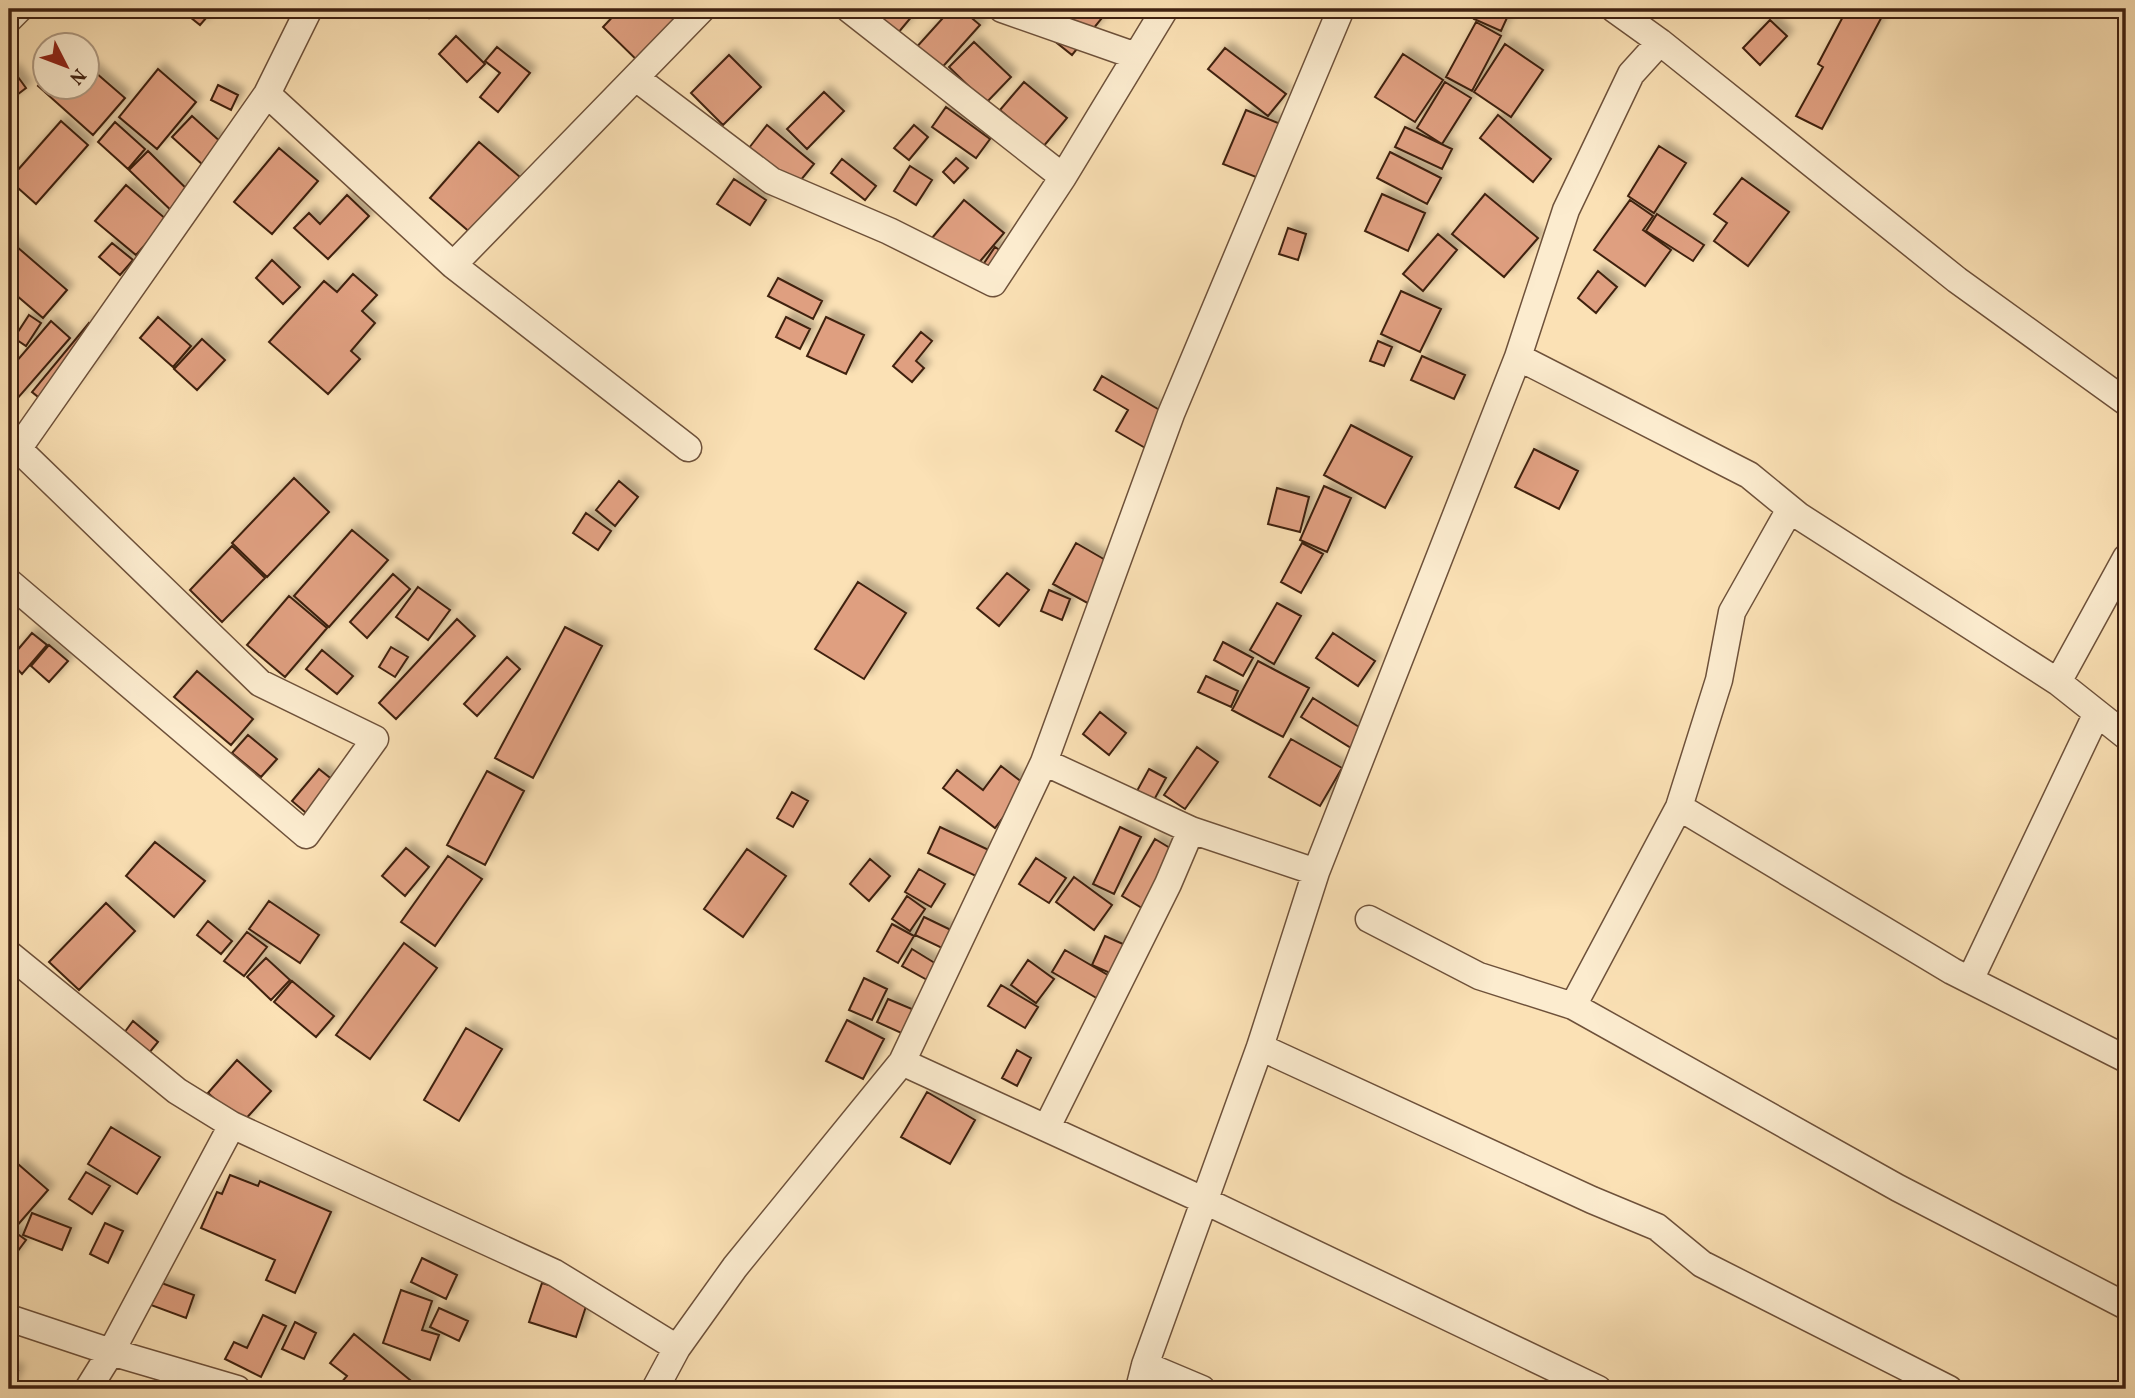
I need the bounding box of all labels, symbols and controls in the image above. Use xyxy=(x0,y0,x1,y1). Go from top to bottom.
north arrow xyxy=(32,32,102,102)
text: N xyxy=(63,62,91,90)

